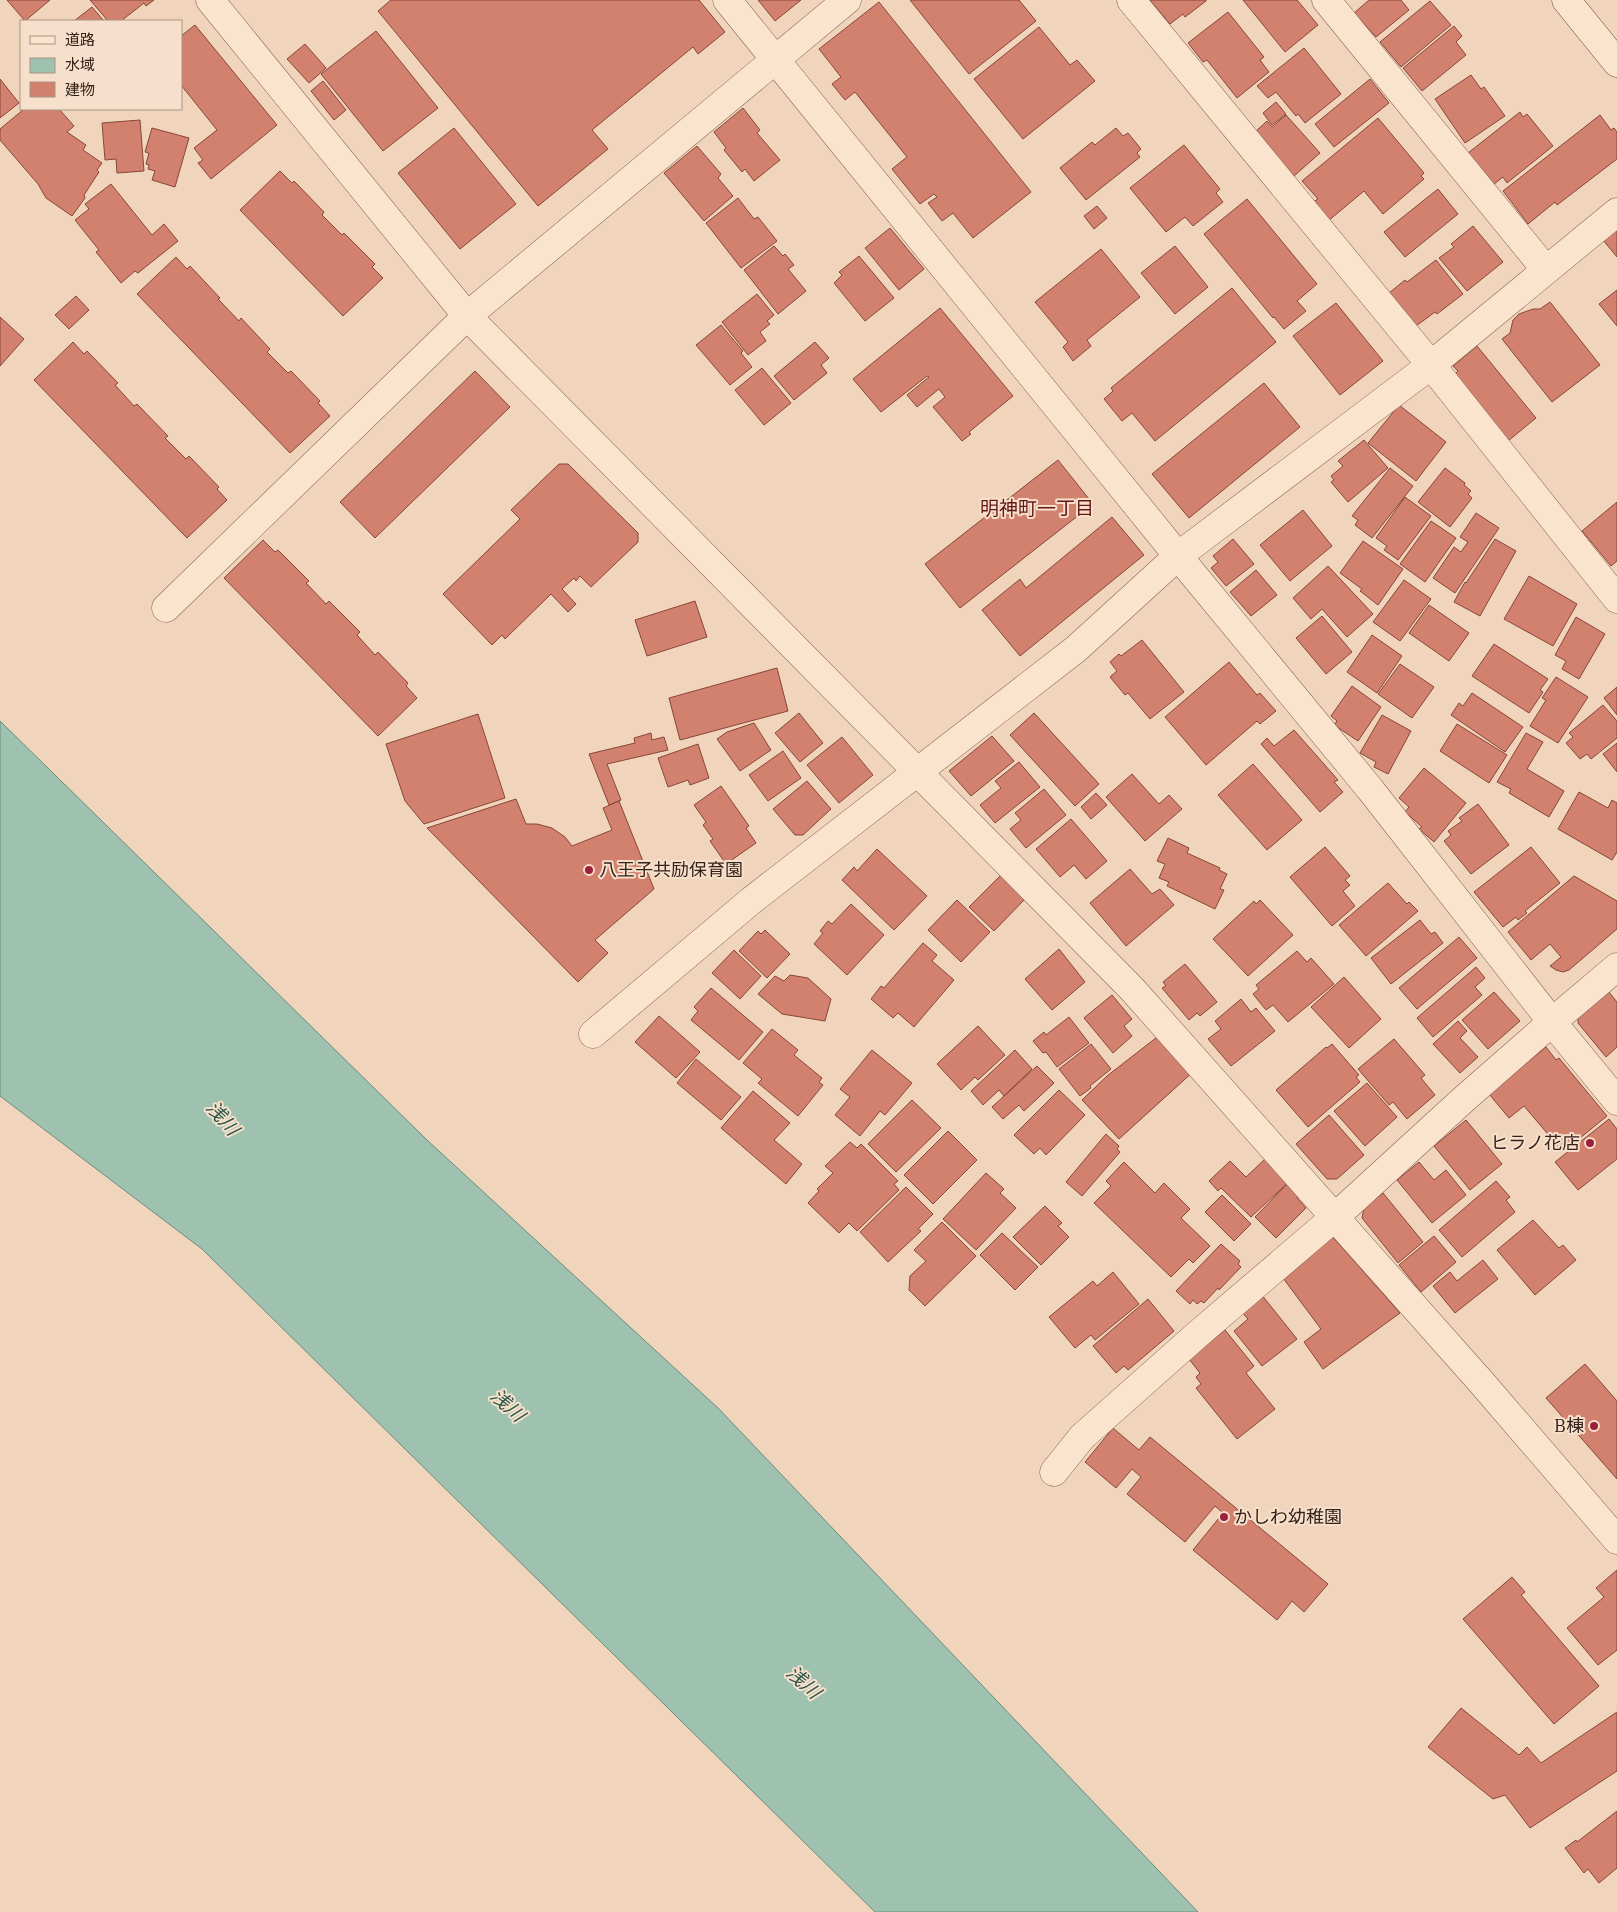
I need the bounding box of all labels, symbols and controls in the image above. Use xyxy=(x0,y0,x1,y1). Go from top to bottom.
legend xyxy=(20,20,182,110)
text: 道路 xyxy=(65,30,95,49)
text: 水域 xyxy=(65,55,95,74)
text: 建物 xyxy=(65,80,95,99)
district label: 明神町一丁目 xyxy=(980,496,1094,520)
place label: 八王子共励保育園 xyxy=(599,858,743,881)
marker: 八王子共励保育園 xyxy=(583,864,595,876)
water label: 浅川 xyxy=(201,1096,246,1142)
place label: ヒラノ花店 xyxy=(1490,1131,1580,1154)
marker: ヒラノ花店 xyxy=(1584,1137,1596,1149)
water label: 浅川 xyxy=(486,1383,532,1428)
place label: B棟 xyxy=(1554,1414,1584,1437)
marker: B棟 xyxy=(1588,1420,1600,1432)
place label: かしわ幼稚園 xyxy=(1234,1505,1342,1528)
marker: かしわ幼稚園 xyxy=(1218,1511,1230,1523)
water label: 浅川 xyxy=(782,1660,828,1705)

